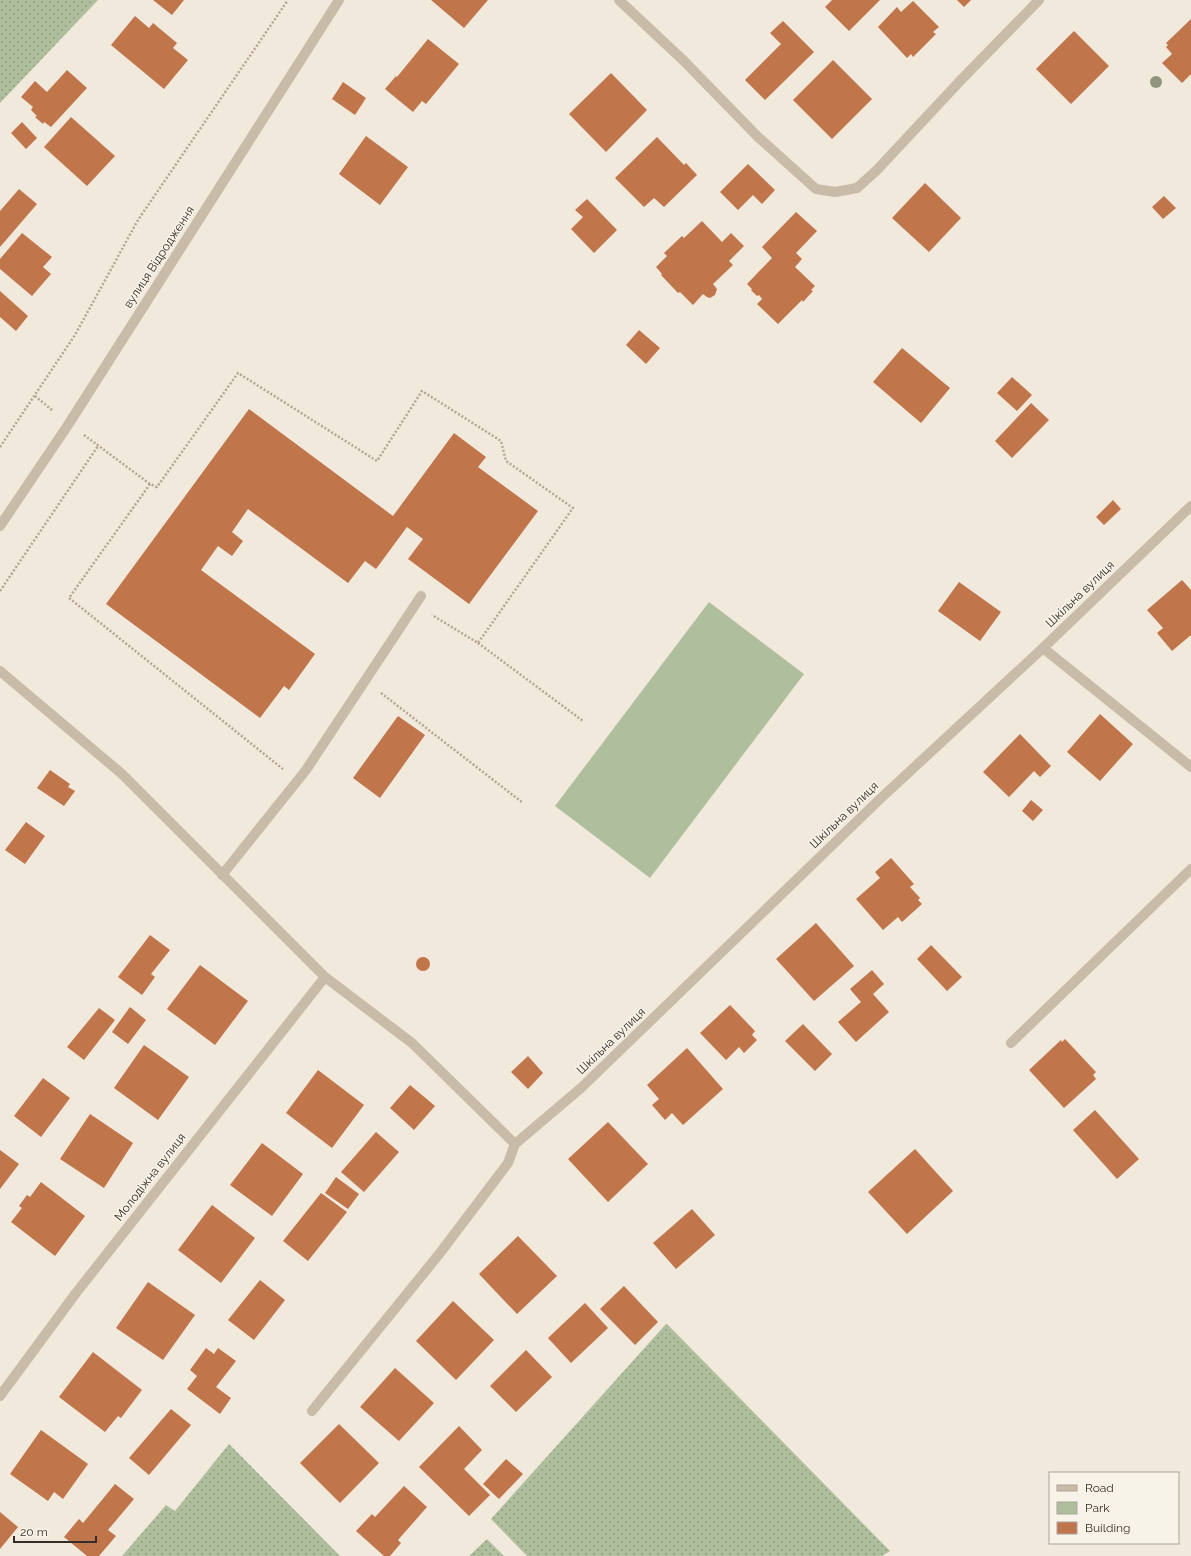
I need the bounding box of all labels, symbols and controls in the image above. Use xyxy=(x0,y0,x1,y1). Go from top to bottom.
street label: вулиця Відродження xyxy=(121,203,197,311)
street label: Шкільна вулиця xyxy=(1043,558,1117,630)
street label: Шкільна вулиця xyxy=(807,779,881,851)
street label: Шкільна вулиця xyxy=(574,1005,648,1077)
street label: Молодіжна вулиця xyxy=(111,1130,189,1224)
legend xyxy=(1049,1472,1179,1544)
text: Road xyxy=(1085,1481,1114,1495)
text: Park xyxy=(1085,1501,1110,1515)
scale bar xyxy=(14,1518,96,1544)
text: Building xyxy=(1085,1521,1131,1535)
text: 20 m xyxy=(20,1525,48,1539)

